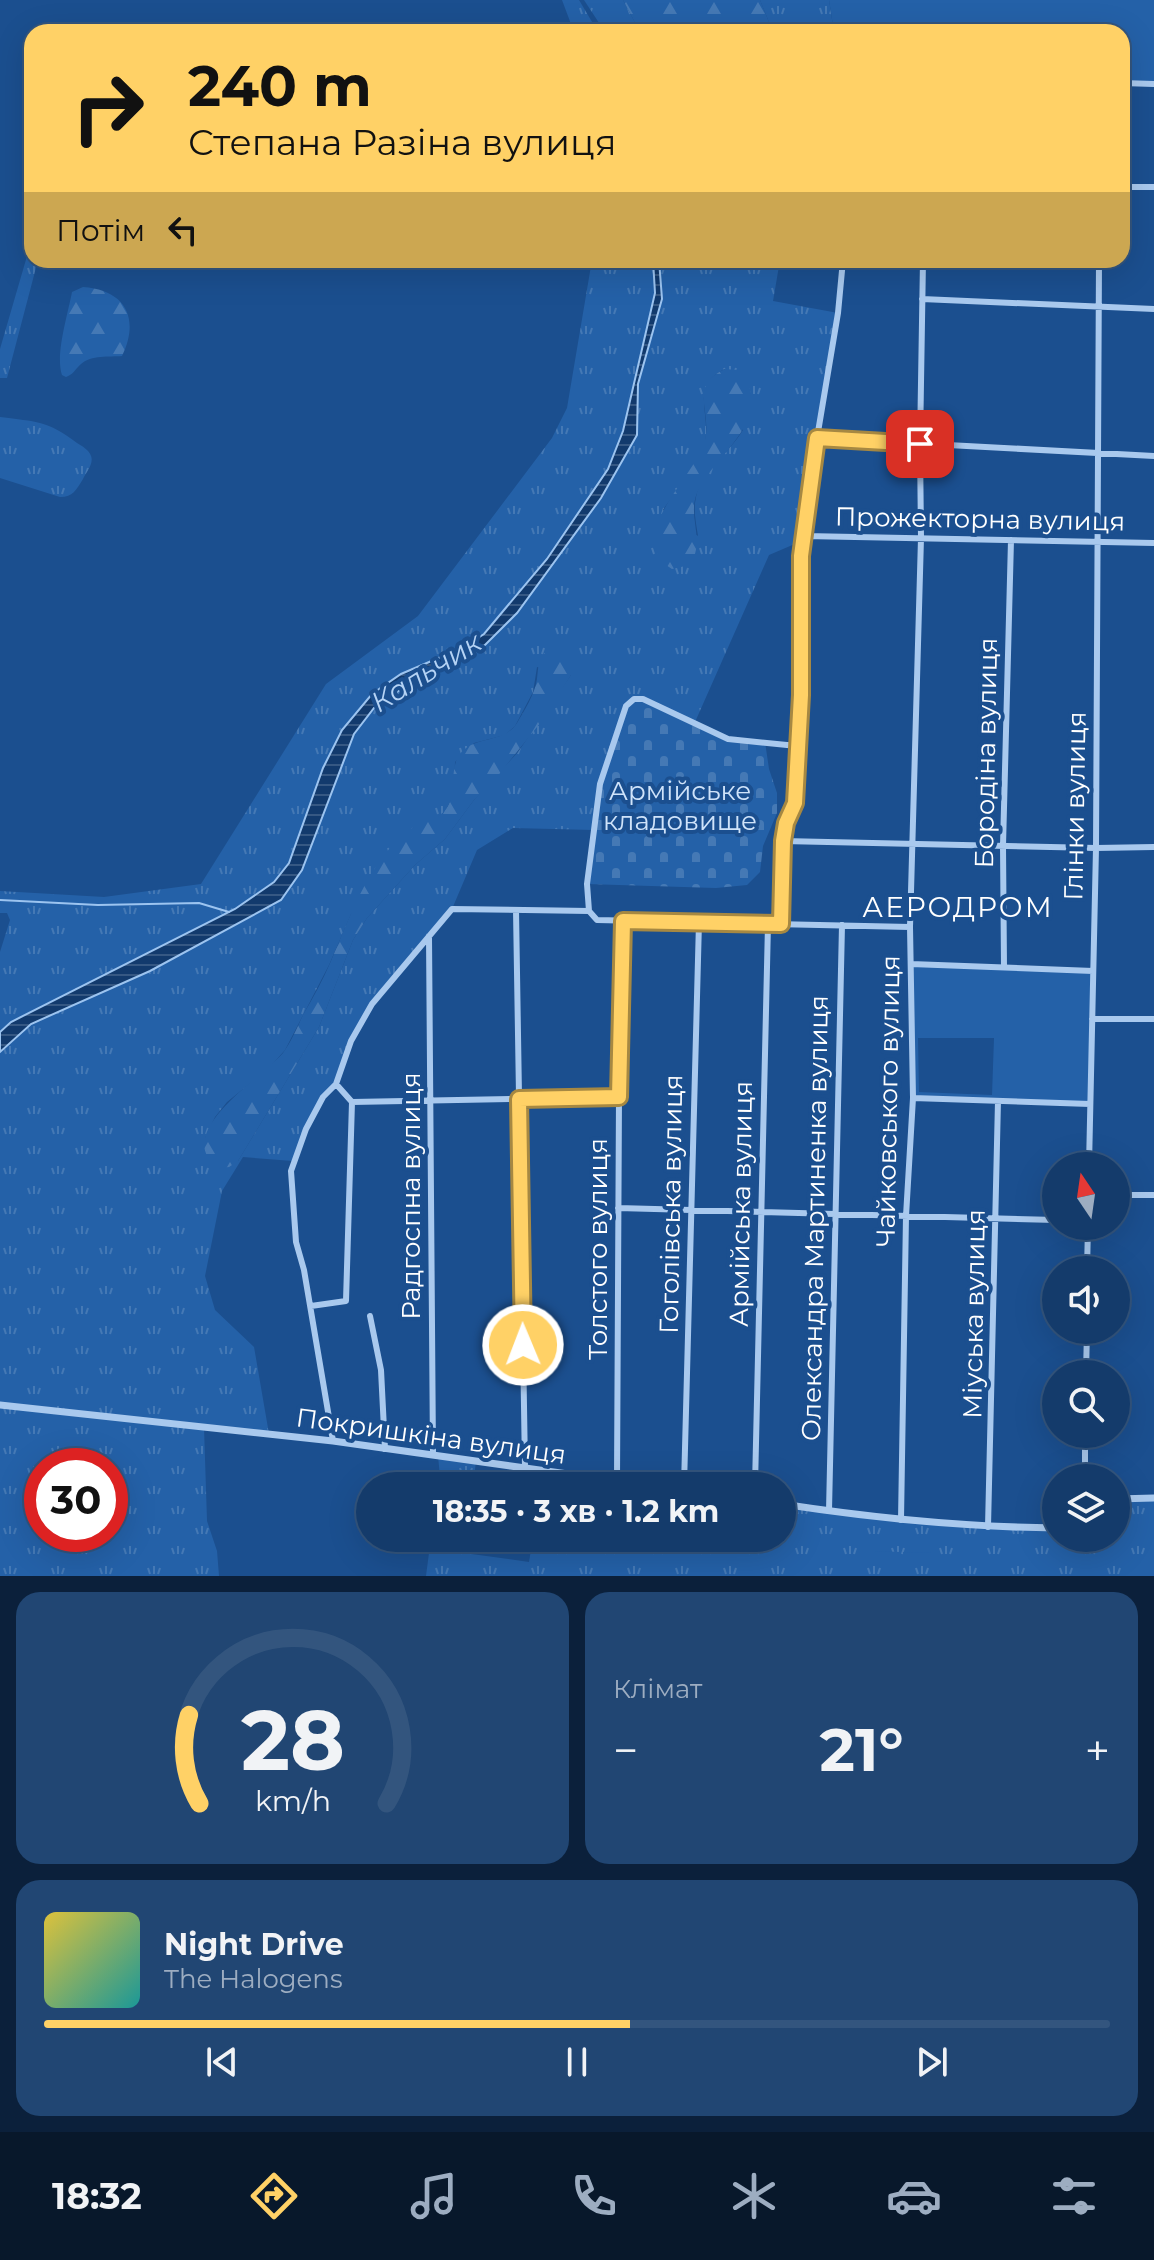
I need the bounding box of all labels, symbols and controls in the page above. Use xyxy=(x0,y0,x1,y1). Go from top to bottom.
text: 240 m xyxy=(188,52,372,120)
icon: right xyxy=(56,56,160,160)
text: Степана Разіна вулиця xyxy=(188,120,616,164)
icon: left xyxy=(161,208,205,252)
text: Потім xyxy=(56,212,145,249)
pin xyxy=(886,410,954,478)
icon: arrive xyxy=(898,422,942,466)
street label: Прожекторна вулиця xyxy=(835,500,1125,538)
water label: Кальчик xyxy=(365,624,489,719)
street label: Бородіна вулиця xyxy=(968,637,1004,869)
street label: Глінки вулиця xyxy=(1057,711,1093,901)
park label: Армійське кладовище xyxy=(603,775,757,837)
district label: АЕРОДРОМ xyxy=(862,890,1054,924)
street label: Чайковського вулиця xyxy=(869,955,907,1247)
street label: Олександра Мартиненка вулиця xyxy=(795,995,835,1441)
street label: Радгоспна вулиця xyxy=(395,1072,427,1320)
street label: Гоголівська вулиця xyxy=(653,1074,689,1334)
street label: Армійська вулиця xyxy=(723,1081,759,1327)
street label: Толстого вулиця xyxy=(582,1138,614,1360)
north arrow xyxy=(1042,1152,1130,1240)
map controls xyxy=(1042,1152,1130,1552)
street label: Міуська вулиця xyxy=(956,1209,992,1419)
button: sound xyxy=(1042,1256,1130,1344)
position arrow xyxy=(481,1303,565,1387)
button: search xyxy=(1042,1360,1130,1448)
street label: Покришкіна вулиця xyxy=(294,1401,568,1471)
speed limit sign: 30 xyxy=(24,1448,128,1552)
button: layers xyxy=(1042,1464,1130,1552)
text: 18:35 · 3 хв · 1.2 km xyxy=(433,1493,719,1530)
text: Клімат xyxy=(613,1673,702,1705)
text: 28 xyxy=(241,1689,345,1791)
text: 21° xyxy=(820,1713,904,1786)
text: − xyxy=(613,1723,638,1777)
text: + xyxy=(1085,1723,1110,1777)
text: km/h xyxy=(254,1783,331,1818)
text: Night Drive xyxy=(164,1926,344,1963)
text: The Halogens xyxy=(164,1963,343,1995)
icon: previous xyxy=(200,2040,244,2084)
icon: pause xyxy=(555,2040,599,2084)
icon: next xyxy=(910,2040,954,2084)
icon: directions xyxy=(246,2168,302,2224)
icon: music xyxy=(406,2168,462,2224)
icon: phone xyxy=(566,2168,622,2224)
icon: climate xyxy=(726,2168,782,2224)
icon: car xyxy=(886,2168,942,2224)
icon: filters xyxy=(1046,2168,1102,2224)
text: 18:32 xyxy=(52,2174,142,2218)

